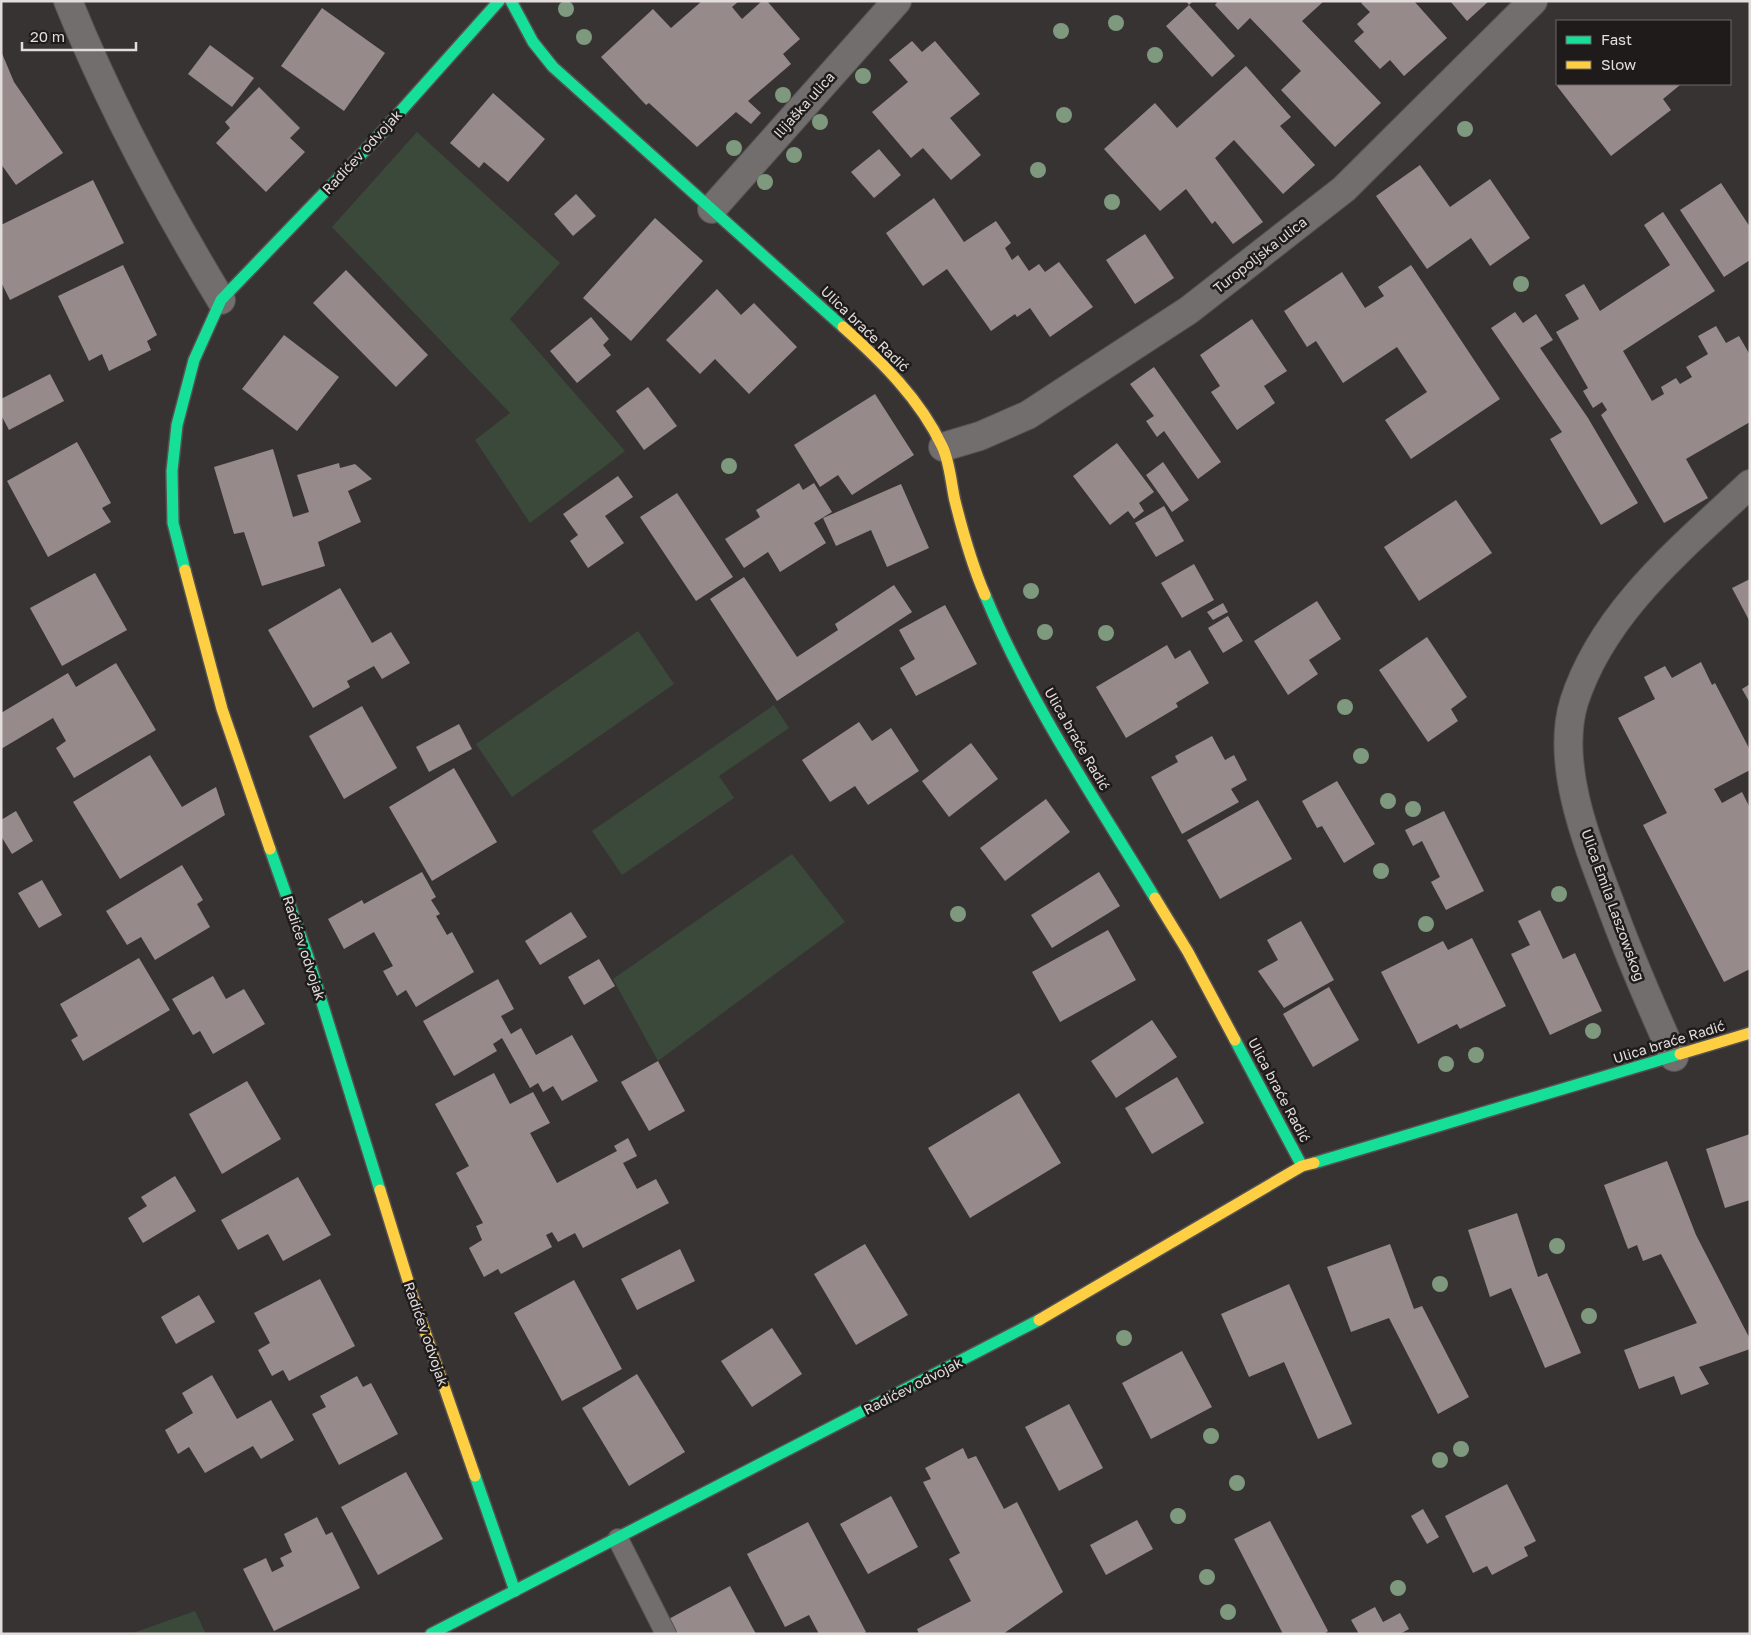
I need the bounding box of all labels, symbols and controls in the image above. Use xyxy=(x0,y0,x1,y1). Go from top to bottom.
scale bar xyxy=(22,20,136,52)
legend xyxy=(1556,20,1731,85)
text: 20 m xyxy=(30,27,65,45)
text: Fast xyxy=(1601,30,1632,48)
text: Slow xyxy=(1601,55,1636,73)
street label: Ilijaška ulica xyxy=(769,68,838,141)
street label: Radićev odvojak xyxy=(318,106,405,197)
street label: Turopoljska ulica xyxy=(1210,213,1310,296)
street label: Ulica braće Radić xyxy=(818,282,913,375)
street label: Ulica braće Radić xyxy=(1041,684,1114,793)
street label: Ulica Emila Laszowskog xyxy=(1578,827,1649,983)
street label: Radićev odvojak xyxy=(280,893,329,1002)
street label: Ulica braće Radić xyxy=(1611,1016,1727,1067)
street label: Ulica braće Radić xyxy=(1245,1035,1314,1145)
street label: Radićev odvojak xyxy=(401,1280,452,1388)
street label: Radićev odvojak xyxy=(860,1353,965,1418)

